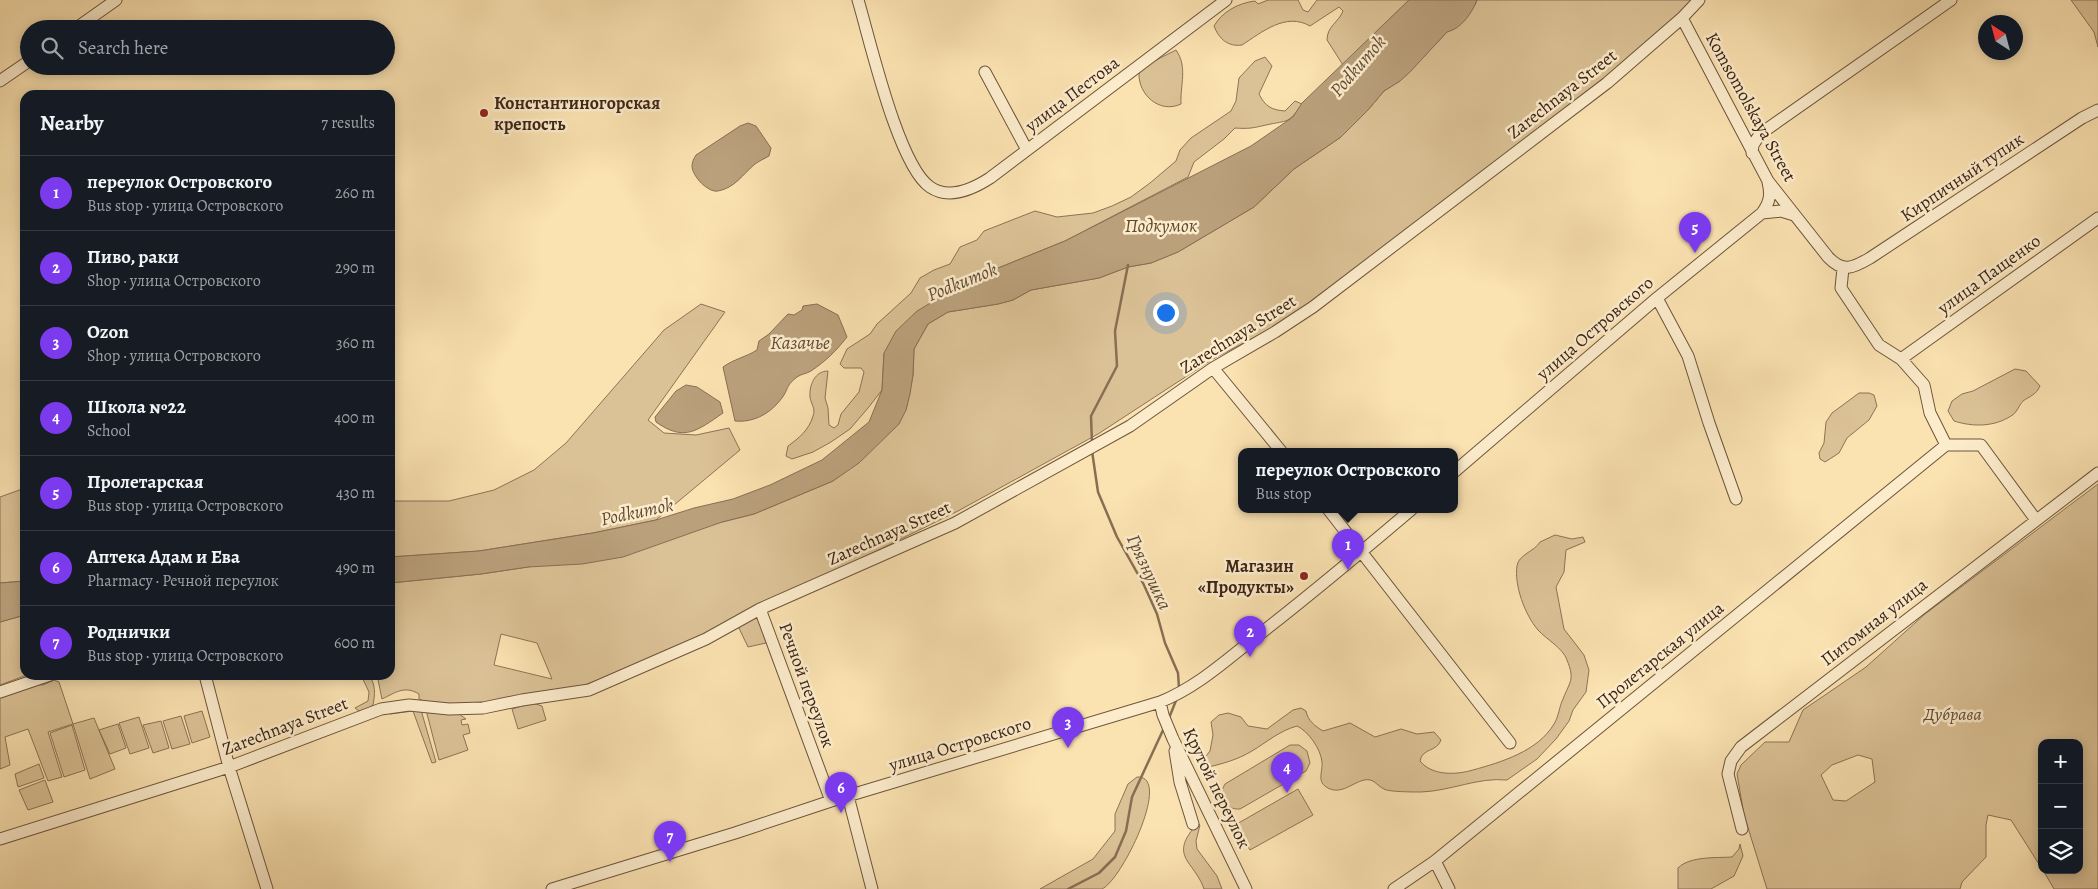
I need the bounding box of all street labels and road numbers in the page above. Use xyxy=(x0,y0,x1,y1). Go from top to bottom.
street label: Komsomolskaya Street xyxy=(1700,28,1802,186)
street label: Zarechnaya Street xyxy=(1502,44,1622,144)
street label: улица Пестова xyxy=(1019,50,1124,138)
street label: Кирпичный тупик xyxy=(1896,127,2028,227)
street label: улица Пащенко xyxy=(1932,228,2045,320)
street label: улица Островского xyxy=(1531,271,1658,386)
street label: Zarechnaya Street xyxy=(1175,289,1301,379)
street label: Zarechnaya Street xyxy=(824,495,954,571)
street label: Питомная улица xyxy=(1816,572,1933,671)
street label: Пролетарская улица xyxy=(1591,596,1729,714)
street label: Речной переулок xyxy=(773,619,841,751)
street label: Zarechnaya Street xyxy=(219,691,351,761)
street label: улица Островского xyxy=(885,711,1034,777)
street label: Крутой переулок xyxy=(1177,724,1257,852)

